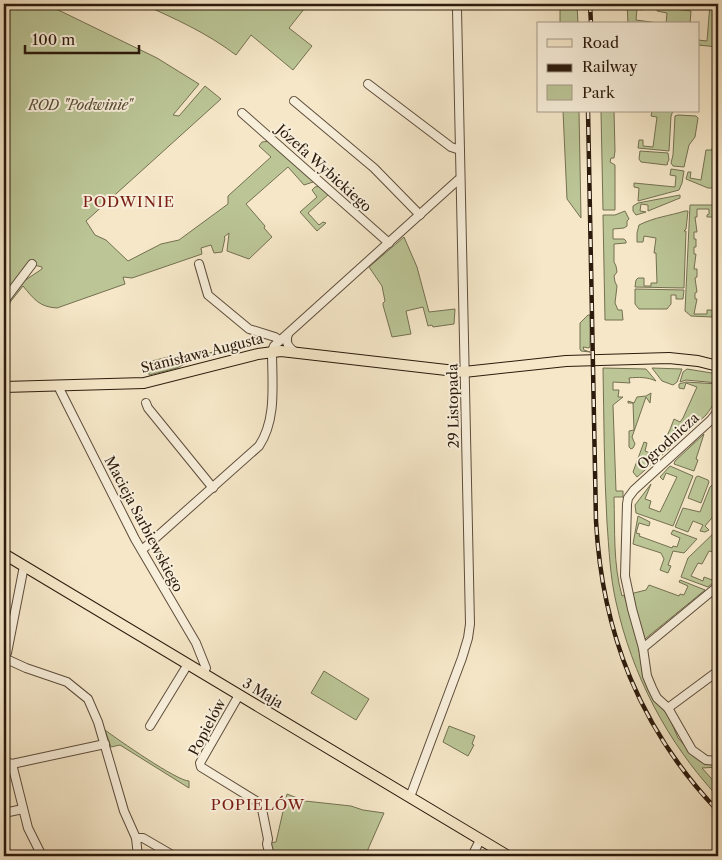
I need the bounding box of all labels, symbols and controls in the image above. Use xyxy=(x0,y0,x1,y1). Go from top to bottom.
scale bar xyxy=(25,22,139,54)
legend xyxy=(537,22,700,112)
text: 100 m xyxy=(32,30,75,49)
text: Road xyxy=(582,33,619,52)
text: Railway xyxy=(582,57,638,76)
text: Park xyxy=(582,83,616,102)
park label: ROD "Podwinie" xyxy=(27,96,135,114)
street label: Józefa Wybickiego xyxy=(271,119,375,216)
district label: PODWINIE xyxy=(83,192,175,211)
street label: Stanisława Augusta xyxy=(139,329,266,377)
street label: 29 Listopada xyxy=(443,363,463,449)
street label: Ogrodnicza xyxy=(633,408,703,473)
street label: Macieja Sarbiewskiego xyxy=(101,453,187,595)
street label: 3 Maja xyxy=(239,674,287,712)
street label: Popielów xyxy=(184,695,230,759)
district label: POPIELÓW xyxy=(211,795,305,814)

